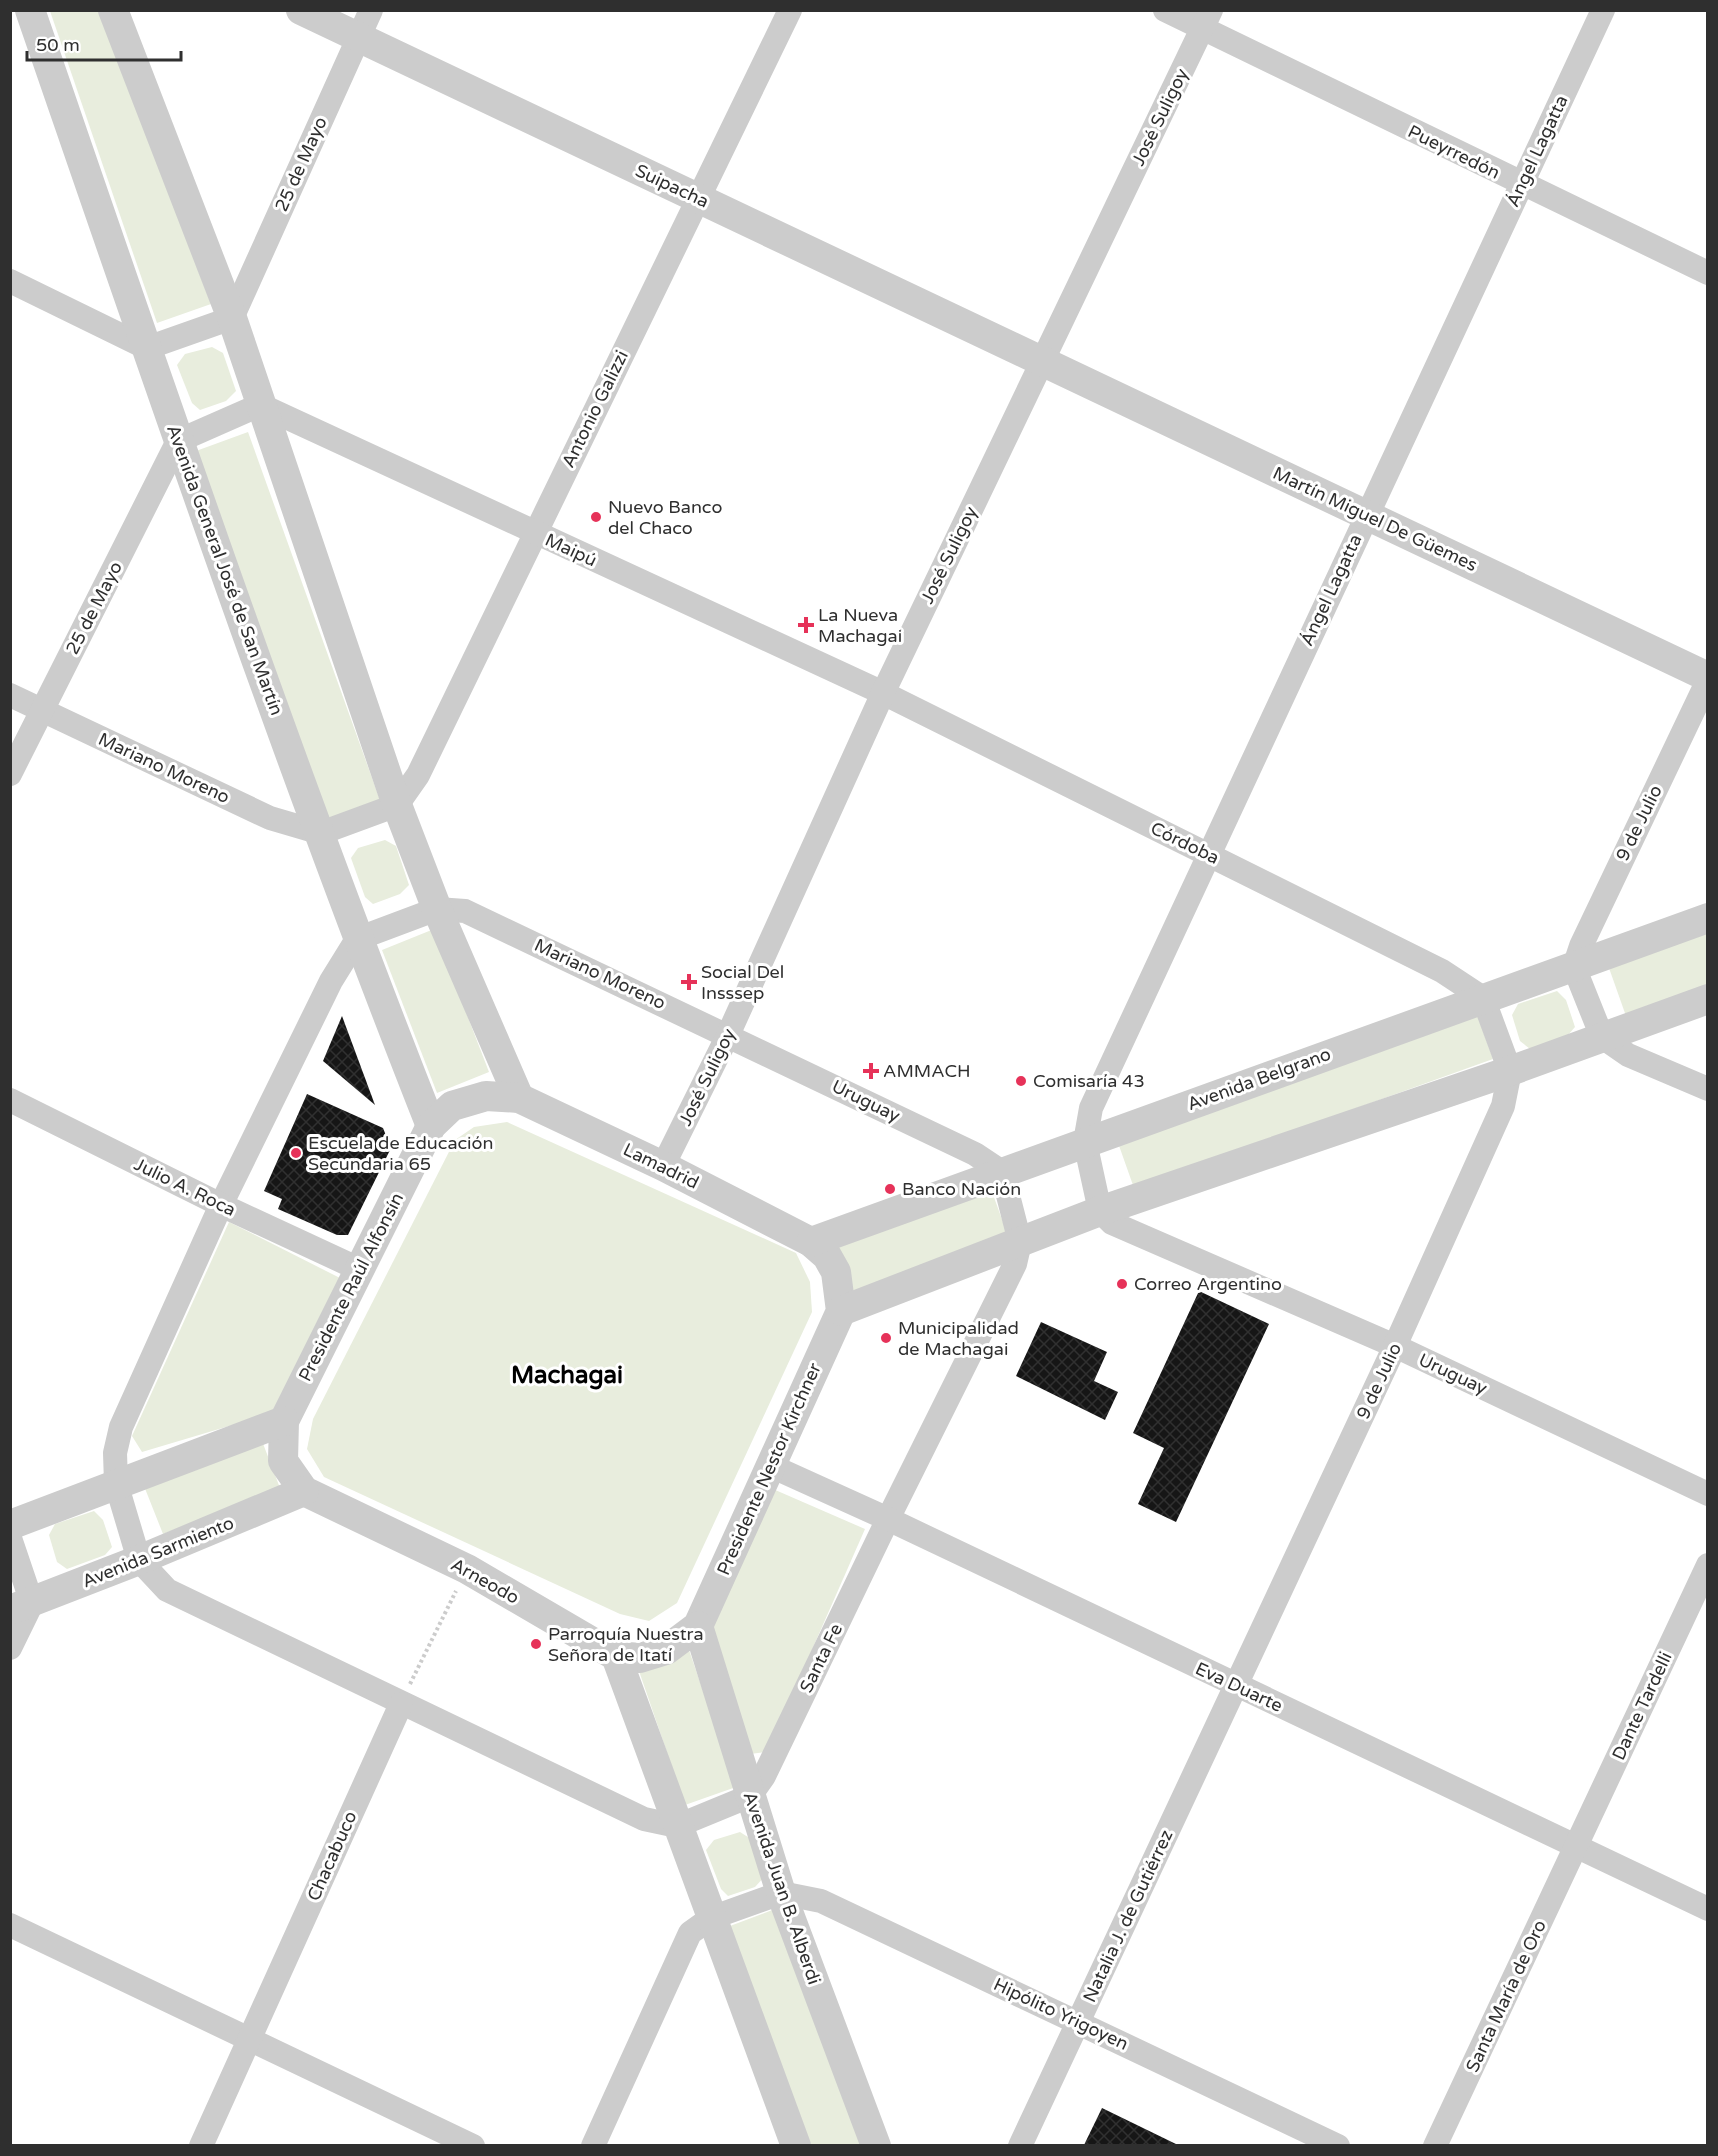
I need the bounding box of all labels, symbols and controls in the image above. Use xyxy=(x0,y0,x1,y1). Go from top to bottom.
scale bar xyxy=(27,24,182,62)
text: 50 m xyxy=(36,34,80,56)
street label: José Suligoy xyxy=(1127,64,1193,169)
street label: Ángel Lagatta xyxy=(1502,92,1572,210)
street label: 25 de Mayo xyxy=(270,113,332,215)
street label: Pueyrredón xyxy=(1404,120,1504,184)
street label: Suipacha xyxy=(632,159,712,213)
street label: Antonio Galizzi xyxy=(557,347,633,471)
street label: Avenida General José de San Martín xyxy=(162,422,288,718)
street label: Martín Miguel De Güemes xyxy=(1269,462,1481,576)
place label: Nuevo Banco del Chaco xyxy=(608,496,722,539)
street label: José Suligoy xyxy=(916,502,982,607)
marker: Nuevo Banco del Chaco xyxy=(589,510,603,524)
street label: Maipú xyxy=(542,529,600,571)
street label: Ángel Lagatta xyxy=(1296,531,1366,649)
street label: 25 de Mayo xyxy=(61,558,127,658)
place label: La Nueva Machagai xyxy=(818,604,902,647)
marker: La Nueva Machagai xyxy=(799,618,813,632)
street label: Mariano Moreno xyxy=(95,728,233,808)
street label: 9 de Julio xyxy=(1611,782,1667,864)
street label: Córdoba xyxy=(1147,817,1223,869)
street label: Mariano Moreno xyxy=(531,934,669,1014)
place label: Social Del Insssep xyxy=(701,961,784,1004)
marker: Social Del Insssep xyxy=(682,975,696,989)
street label: José Suligoy xyxy=(674,1024,740,1129)
street label: Avenida Belgrano xyxy=(1184,1043,1334,1115)
place label: AMMACH xyxy=(883,1060,970,1082)
marker: AMMACH xyxy=(864,1064,878,1078)
place label: Comisaría 43 xyxy=(1033,1070,1145,1092)
marker: Comisaría 43 xyxy=(1014,1074,1028,1088)
street label: Uruguay xyxy=(828,1075,904,1127)
place label: Escuela de Educación Secundaria 65 xyxy=(308,1132,494,1175)
street label: Lamadrid xyxy=(620,1138,702,1194)
marker: Escuela de Educación Secundaria 65 xyxy=(289,1146,303,1160)
street label: Julio A. Roca xyxy=(131,1153,239,1221)
place label: Banco Nación xyxy=(902,1178,1021,1200)
marker: Banco Nación xyxy=(883,1182,897,1196)
street label: Presidente Raúl Alfonsín xyxy=(294,1189,408,1385)
place label: Correo Argentino xyxy=(1134,1273,1282,1295)
marker: Correo Argentino xyxy=(1115,1277,1129,1291)
place label: Municipalidad de Machagai xyxy=(898,1317,1019,1360)
marker: Municipalidad de Machagai xyxy=(879,1331,893,1345)
street label: 9 de Julio xyxy=(1352,1339,1406,1423)
street label: Uruguay xyxy=(1415,1349,1491,1400)
street label: Presidente Nestor Kirchner xyxy=(712,1359,826,1578)
district label: Machagai xyxy=(511,1361,623,1390)
street label: Avenida Sarmiento xyxy=(79,1511,237,1592)
street label: Arneodo xyxy=(447,1553,523,1609)
street label: Santa Fe xyxy=(795,1620,847,1696)
place label: Parroquía Nuestra Señora de Itatí xyxy=(548,1623,704,1666)
marker: Parroquía Nuestra Señora de Itatí xyxy=(529,1637,543,1651)
street label: Dante Tardelli xyxy=(1607,1648,1677,1764)
street label: Eva Duarte xyxy=(1192,1657,1286,1717)
street label: Avenida Juan B. Alberdi xyxy=(739,1789,825,1987)
street label: Chacabuco xyxy=(302,1808,362,1904)
street label: Natalia J. de Gutiérrez xyxy=(1078,1826,1178,2006)
street label: Santa María de Oro xyxy=(1461,1916,1551,2076)
street label: Hipólito Yrigoyen xyxy=(990,1973,1132,2055)

